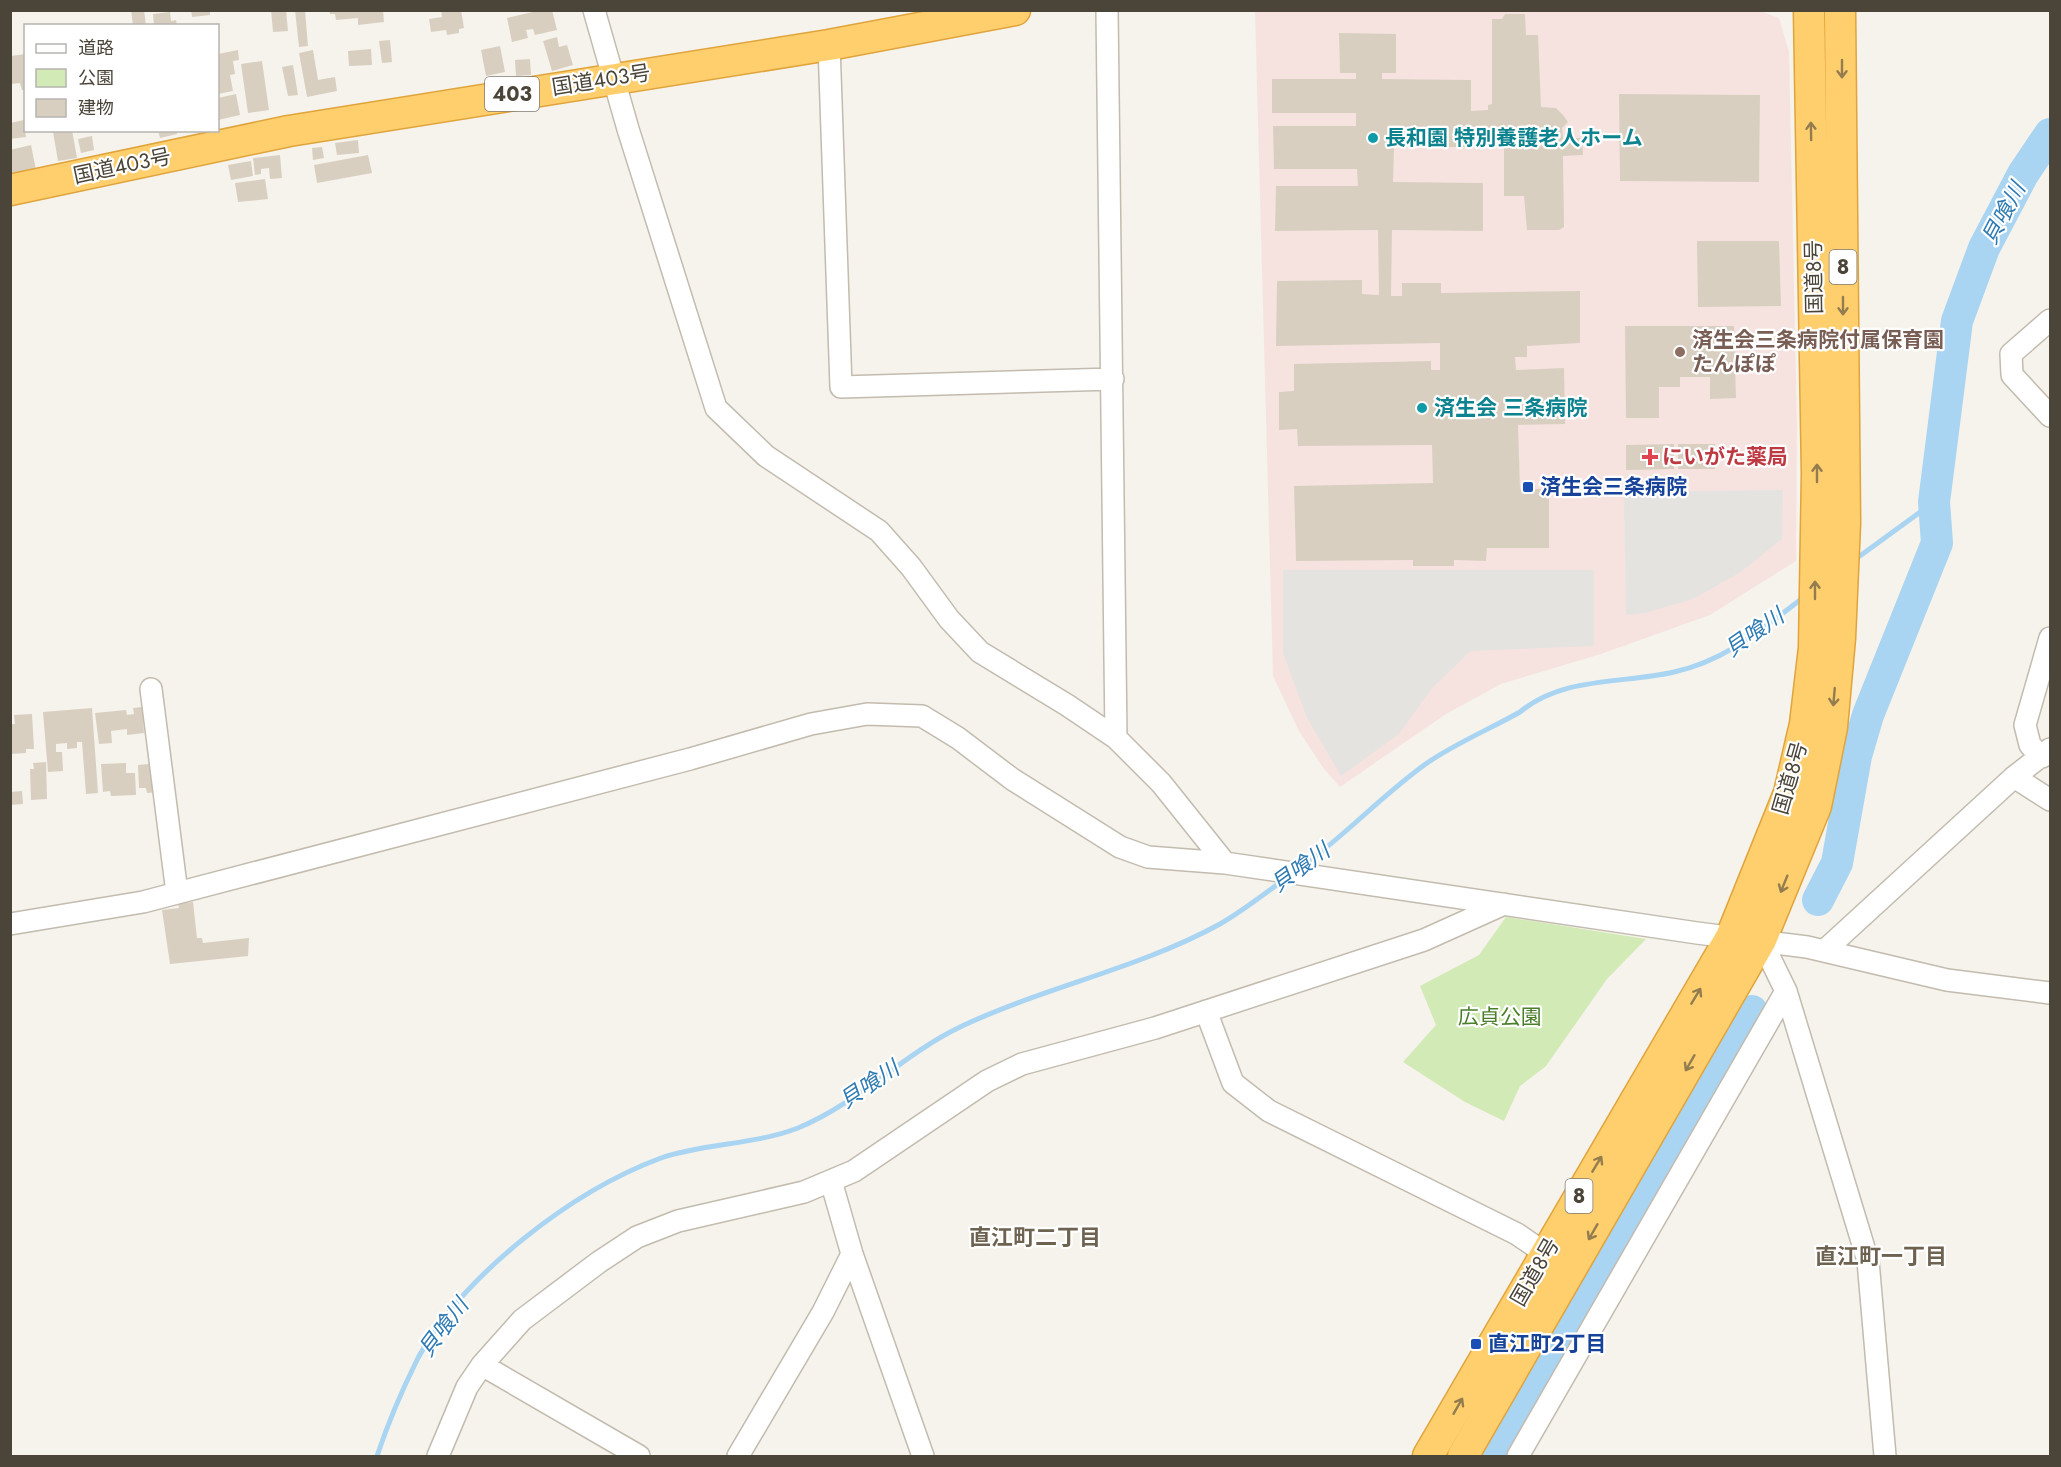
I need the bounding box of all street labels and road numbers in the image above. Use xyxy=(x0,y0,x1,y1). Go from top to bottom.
street label: 国道403号 xyxy=(550,57,652,103)
road number: 403 xyxy=(485,77,539,111)
street label: 国道403号 xyxy=(70,141,174,191)
street label: 国道8号 xyxy=(1798,240,1830,314)
road number: 8 xyxy=(1830,250,1856,284)
street label: 国道8号 xyxy=(1765,738,1815,818)
road number: 8 xyxy=(1566,1179,1592,1213)
street label: 国道8号 xyxy=(1503,1232,1567,1312)

